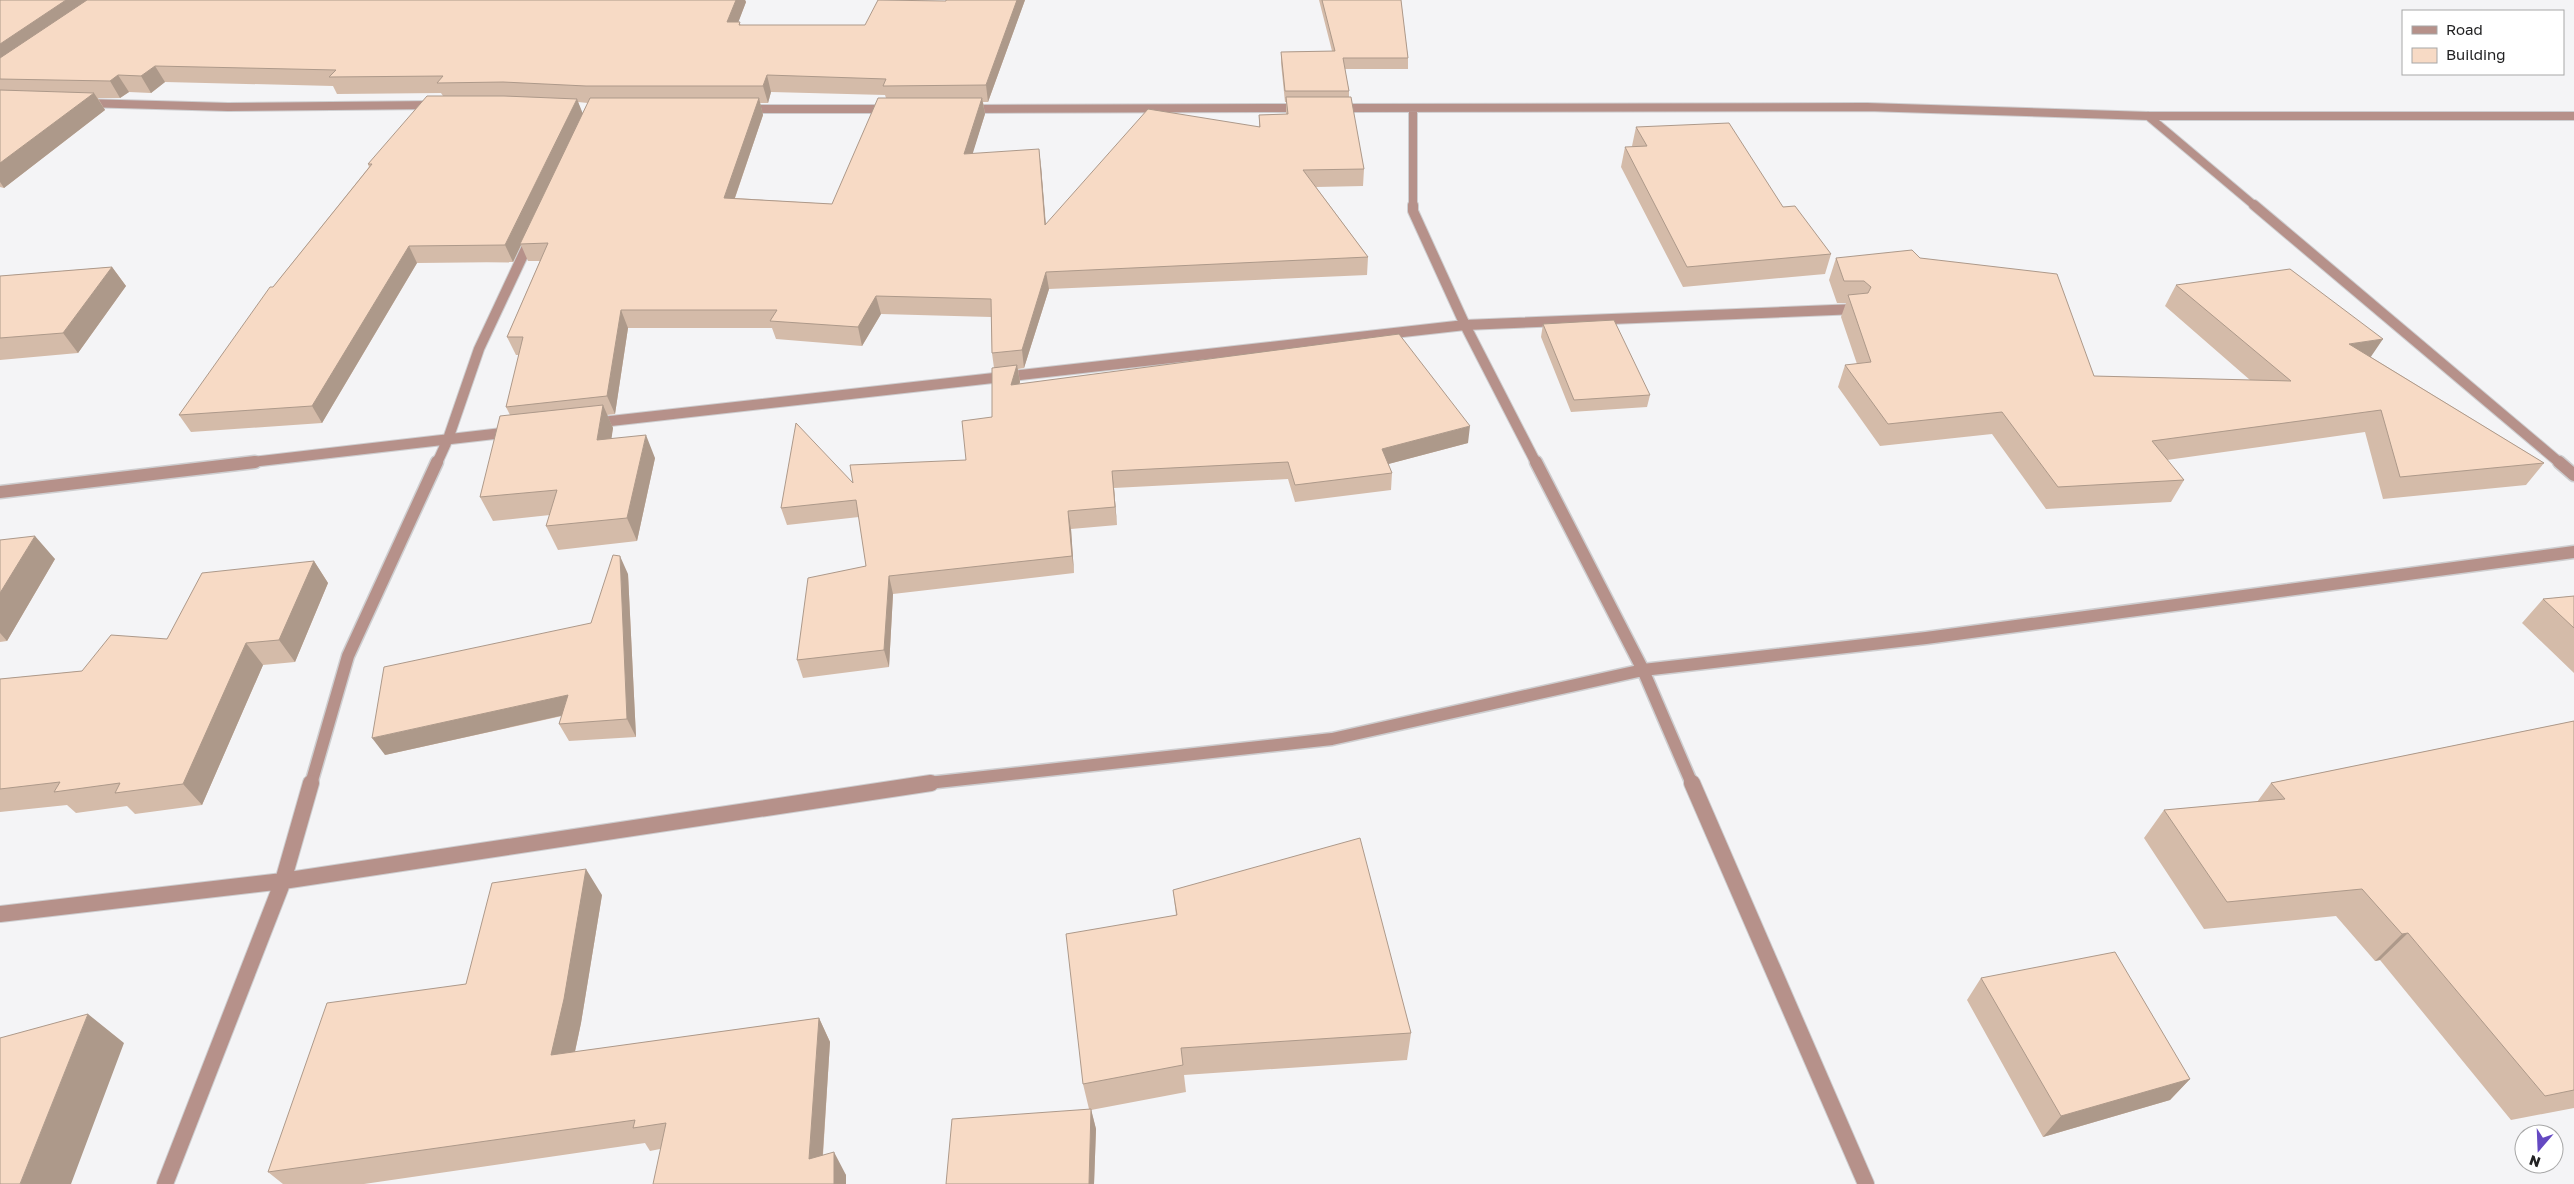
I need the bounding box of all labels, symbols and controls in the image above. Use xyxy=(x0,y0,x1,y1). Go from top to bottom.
legend xyxy=(2402,10,2564,75)
text: Road xyxy=(2446,20,2483,38)
text: Building xyxy=(2446,45,2506,63)
north arrow xyxy=(2514,1124,2564,1174)
text: N xyxy=(2527,1152,2542,1172)

